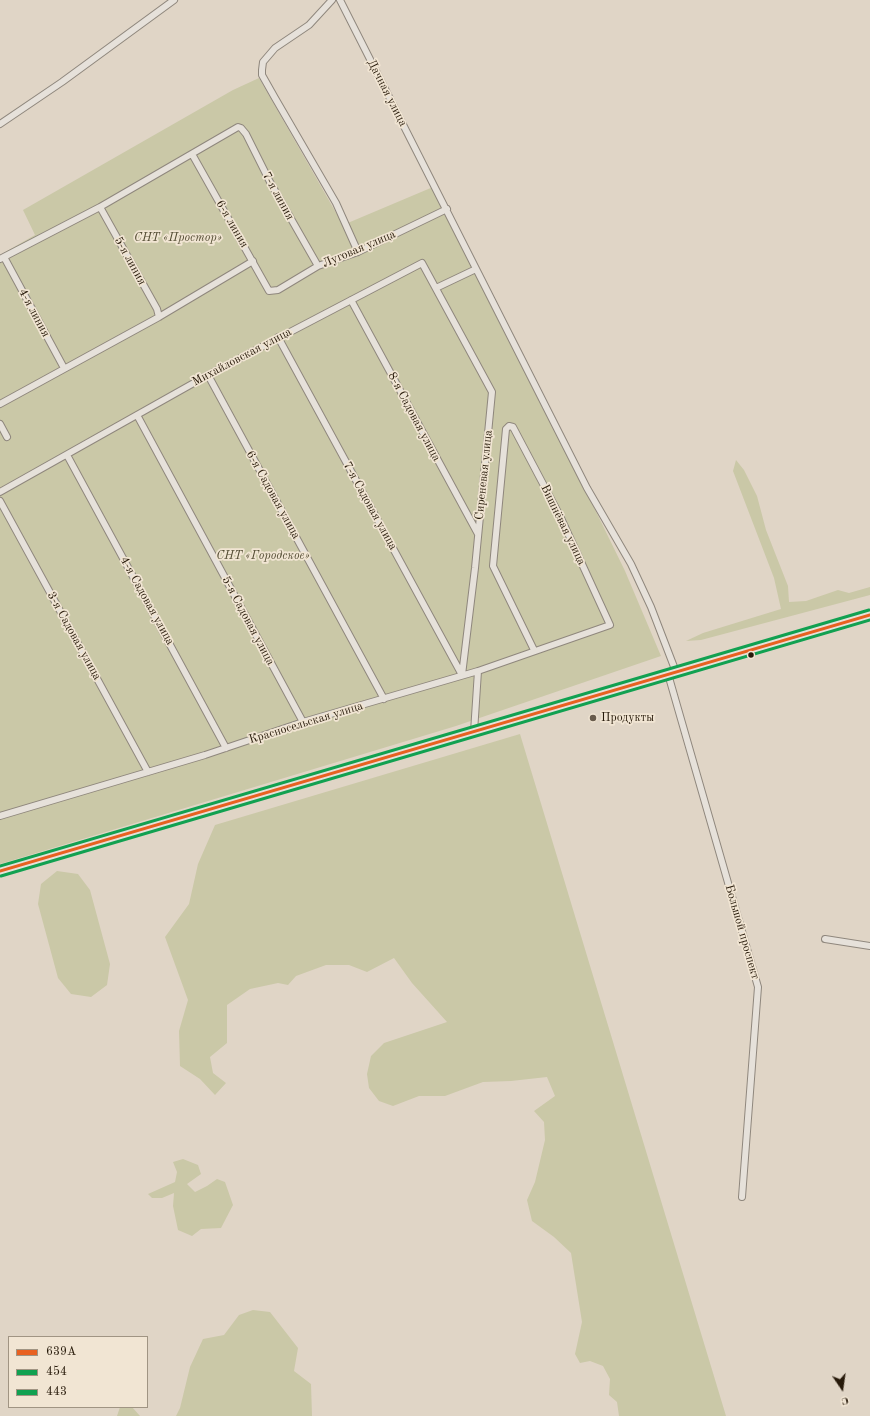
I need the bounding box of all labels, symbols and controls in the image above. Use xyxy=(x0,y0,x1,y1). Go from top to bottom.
street label: Дачная улица xyxy=(364,57,410,129)
street label: 7-я линия xyxy=(259,169,297,223)
street label: 6-я линия xyxy=(213,198,251,250)
street label: Луговая улица xyxy=(320,227,398,271)
park label: СНТ «Простор» xyxy=(134,231,222,245)
street label: 5-я линия xyxy=(111,234,149,288)
street label: 4-я линия xyxy=(15,286,53,340)
street label: Михайловская улица xyxy=(190,325,294,389)
street label: 8-я Садовая улица xyxy=(384,370,444,464)
street label: Сиреневая улица xyxy=(472,429,496,521)
street label: 6-я Садовая улица xyxy=(243,448,303,542)
street label: 7-я Садовая улица xyxy=(340,459,400,553)
street label: Вишнёвая улица xyxy=(537,482,589,568)
park label: СНТ «Городское» xyxy=(216,549,310,563)
street label: 4-я Садовая улица xyxy=(117,554,177,648)
street label: 5-я Садовая улица xyxy=(218,574,278,668)
street label: 3-я Садовая улица xyxy=(44,589,104,683)
unlabelled marker xyxy=(746,650,756,660)
street label: Красносельская улица xyxy=(247,699,365,747)
place label: Продукты xyxy=(601,711,654,725)
marker: Продукты xyxy=(588,713,598,723)
street label: Большой проспект xyxy=(722,883,762,981)
legend xyxy=(8,1336,148,1408)
text: 639А xyxy=(46,1346,76,1358)
text: 454 xyxy=(46,1366,67,1378)
north arrow xyxy=(822,1368,862,1408)
text: 443 xyxy=(46,1386,67,1398)
text: С xyxy=(840,1394,850,1406)

